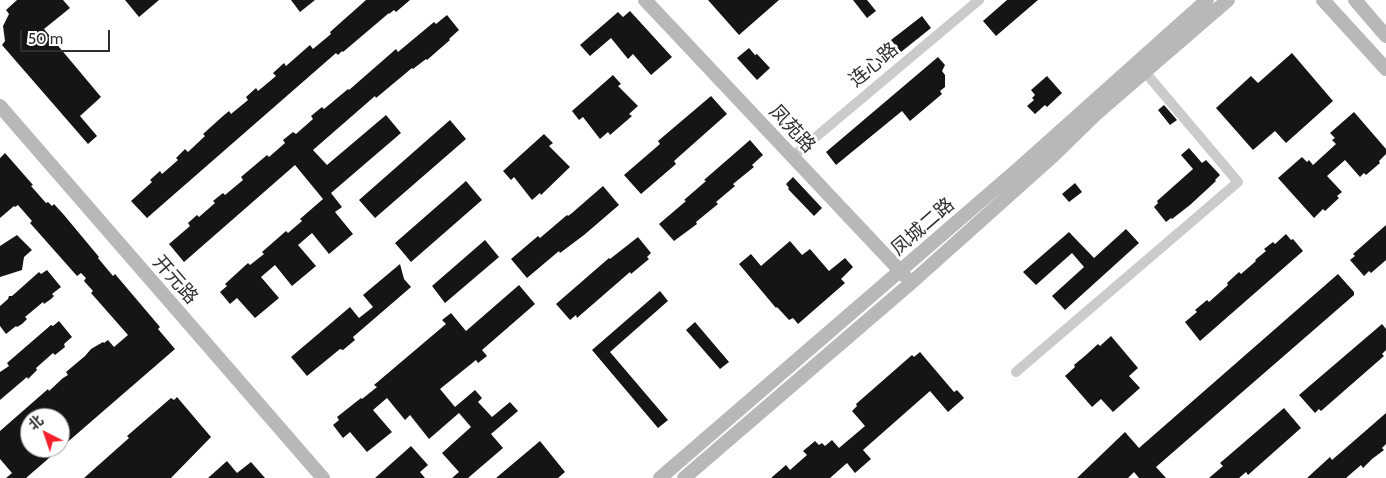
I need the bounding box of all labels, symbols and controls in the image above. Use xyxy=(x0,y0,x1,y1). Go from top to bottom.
scale bar xyxy=(22,20,112,52)
text: 50 m xyxy=(28,30,63,48)
street label: 连心路 xyxy=(845,38,903,92)
street label: 凤苑路 xyxy=(764,100,820,158)
street label: 凤城二路 xyxy=(887,193,959,261)
street label: 开元路 xyxy=(148,251,202,309)
north arrow xyxy=(20,408,70,458)
text: 北 xyxy=(25,411,47,434)

